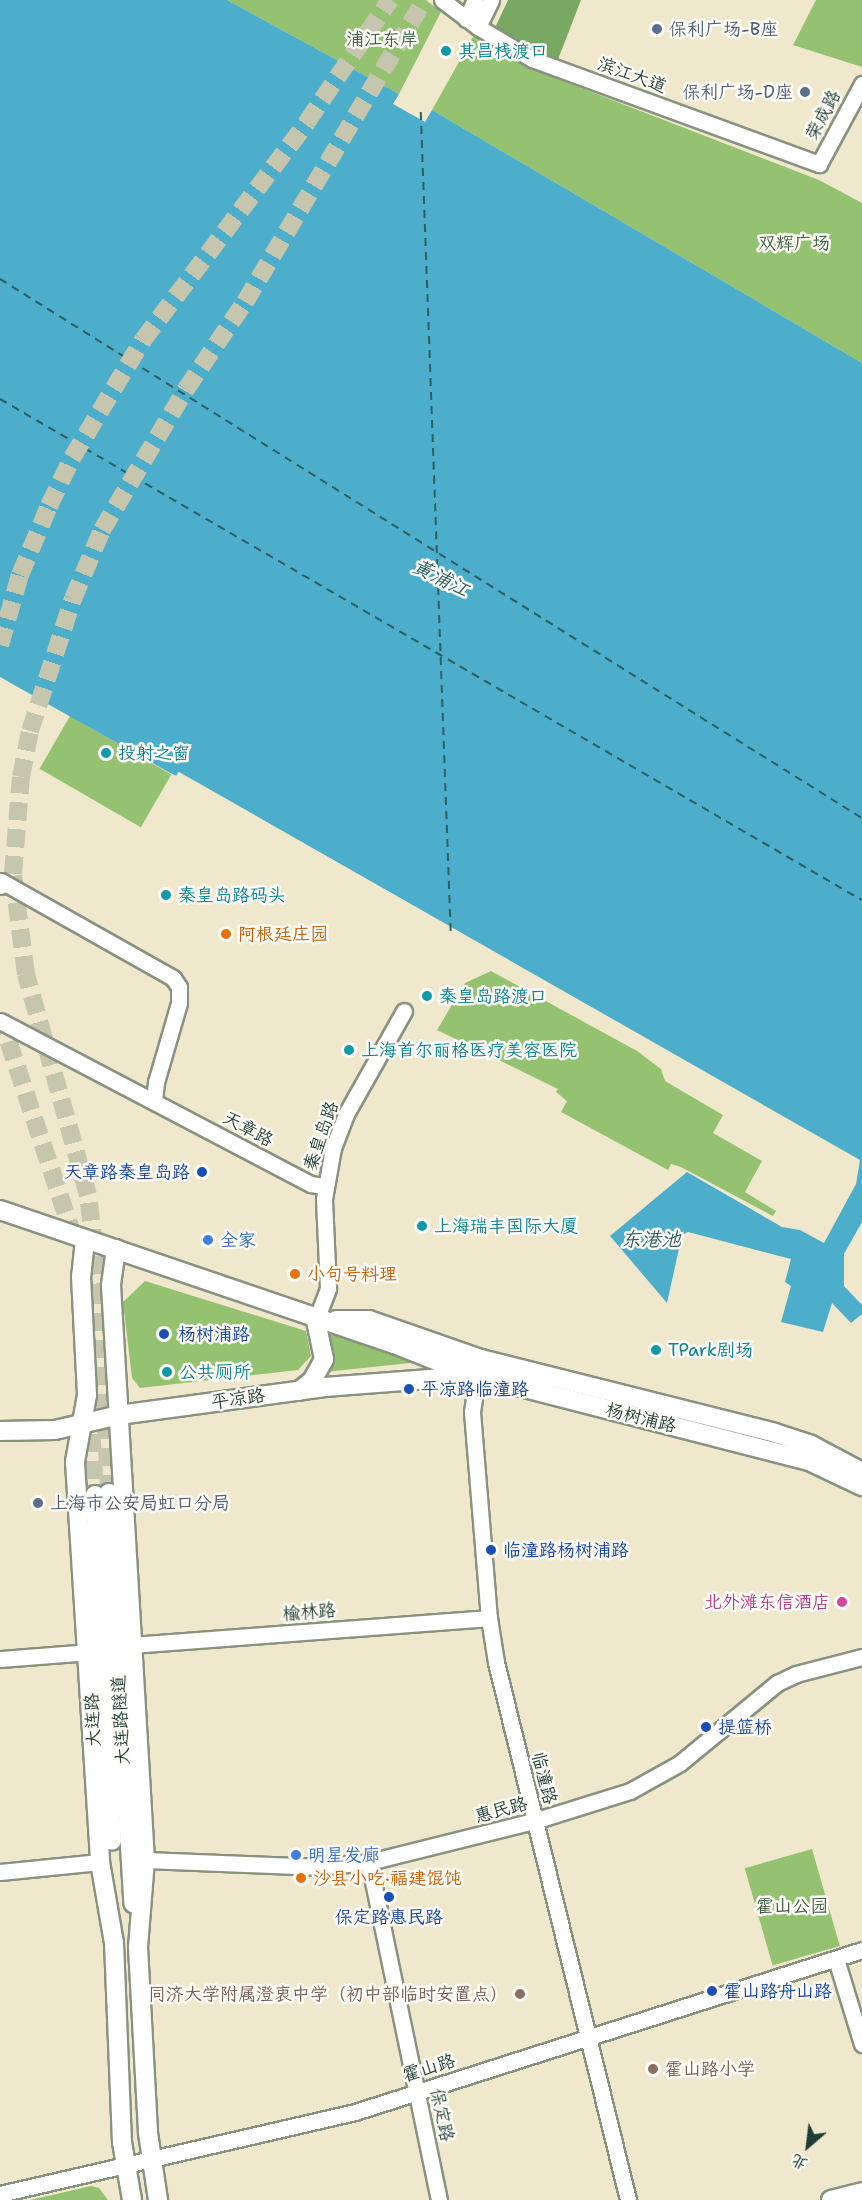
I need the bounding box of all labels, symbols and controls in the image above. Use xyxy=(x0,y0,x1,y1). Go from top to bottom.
place label: 保利广场-B座 xyxy=(669,18,778,40)
marker: 保利广场-B座 xyxy=(650,22,664,36)
park label: 浦江东岸 xyxy=(346,28,418,50)
place label: 其昌栈渡口 xyxy=(458,40,548,62)
marker: 其昌栈渡口 xyxy=(439,44,453,58)
street label: 滨江大道 xyxy=(594,53,670,97)
place label: 保利广场-D座 xyxy=(683,81,793,103)
marker: 保利广场-D座 xyxy=(798,85,812,99)
street label: 荣成路 xyxy=(801,86,845,144)
park label: 双辉广场 xyxy=(758,232,830,254)
water label: 黄浦江 xyxy=(409,554,473,602)
place label: 投射之窗 xyxy=(118,742,190,764)
marker: 投射之窗 xyxy=(99,746,113,760)
place label: 秦皇岛路码头 xyxy=(178,884,286,906)
marker: 秦皇岛路码头 xyxy=(159,888,173,902)
place label: 阿根廷庄园 xyxy=(238,923,328,945)
marker: 阿根廷庄园 xyxy=(219,927,233,941)
place label: 秦皇岛路渡口 xyxy=(439,985,547,1007)
marker: 秦皇岛路渡口 xyxy=(420,989,434,1003)
place label: 上海首尔丽格医疗美容医院 xyxy=(361,1039,577,1061)
marker: 上海首尔丽格医疗美容医院 xyxy=(342,1043,356,1057)
street label: 秦皇岛路 xyxy=(299,1098,343,1174)
street label: 天章路 xyxy=(219,1107,277,1151)
place label: 天章路秦皇岛路 xyxy=(64,1161,190,1183)
marker: 天章路秦皇岛路 xyxy=(195,1165,209,1179)
place label: 上海瑞丰国际大厦 xyxy=(434,1215,578,1237)
marker: 上海瑞丰国际大厦 xyxy=(415,1219,429,1233)
water label: 东港池 xyxy=(621,1227,681,1251)
place label: 全家 xyxy=(220,1229,256,1251)
marker: 全家 xyxy=(201,1233,215,1247)
place label: 小句号料理 xyxy=(307,1263,397,1285)
marker: 小句号料理 xyxy=(288,1267,302,1281)
place label: 杨树浦路 xyxy=(178,1323,250,1345)
marker: 杨树浦路 xyxy=(155,1325,173,1343)
place label: TPark剧场 xyxy=(668,1339,753,1361)
marker: TPark剧场 xyxy=(649,1343,663,1357)
place label: 公共厕所 xyxy=(179,1361,251,1383)
marker: 公共厕所 xyxy=(160,1365,174,1379)
place label: 平凉路临潼路 xyxy=(421,1378,529,1400)
marker: 平凉路临潼路 xyxy=(402,1382,416,1396)
street label: 平凉路 xyxy=(210,1385,266,1413)
street label: 杨树浦路 xyxy=(603,1399,679,1437)
place label: 上海市公安局虹口分局 xyxy=(50,1492,230,1514)
marker: 上海市公安局虹口分局 xyxy=(31,1496,45,1510)
place label: 临潼路杨树浦路 xyxy=(503,1539,629,1561)
marker: 临潼路杨树浦路 xyxy=(484,1543,498,1557)
place label: 北外滩东信酒店 xyxy=(704,1591,830,1613)
marker: 北外滩东信酒店 xyxy=(835,1595,849,1609)
street label: 榆林路 xyxy=(281,1599,337,1625)
street label: 大连路隧道 xyxy=(108,1674,134,1766)
street label: 大连路 xyxy=(81,1692,105,1748)
place label: 提篮桥 xyxy=(718,1716,772,1738)
marker: 提篮桥 xyxy=(699,1720,713,1734)
street label: 临潼路 xyxy=(527,1749,561,1807)
street label: 惠民路 xyxy=(472,1793,530,1827)
place label: 明星发廊 xyxy=(308,1844,380,1866)
marker: 明星发廊 xyxy=(289,1848,303,1862)
place label: 沙县小吃·福建馄饨 xyxy=(313,1867,462,1889)
marker: 沙县小吃·福建馄饨 xyxy=(294,1871,308,1885)
marker: 保定路惠民路 xyxy=(382,1890,396,1904)
park label: 霍山公园 xyxy=(756,1895,828,1917)
place label: 保定路惠民路 xyxy=(335,1906,443,1928)
place label: 霍山路舟山路 xyxy=(724,1980,832,2002)
place label: 同济大学附属澄衷中学（初中部临时安置点） xyxy=(148,1983,508,2005)
marker: 霍山路舟山路 xyxy=(705,1984,719,1998)
marker: 同济大学附属澄衷中学（初中部临时安置点） xyxy=(513,1987,527,2001)
street label: 霍山路 xyxy=(400,2050,458,2086)
place label: 霍山路小学 xyxy=(665,2058,755,2080)
marker: 霍山路小学 xyxy=(646,2062,660,2076)
street label: 保定路 xyxy=(426,2086,458,2144)
north arrow xyxy=(778,2116,838,2176)
text: 北 xyxy=(787,2149,811,2175)

